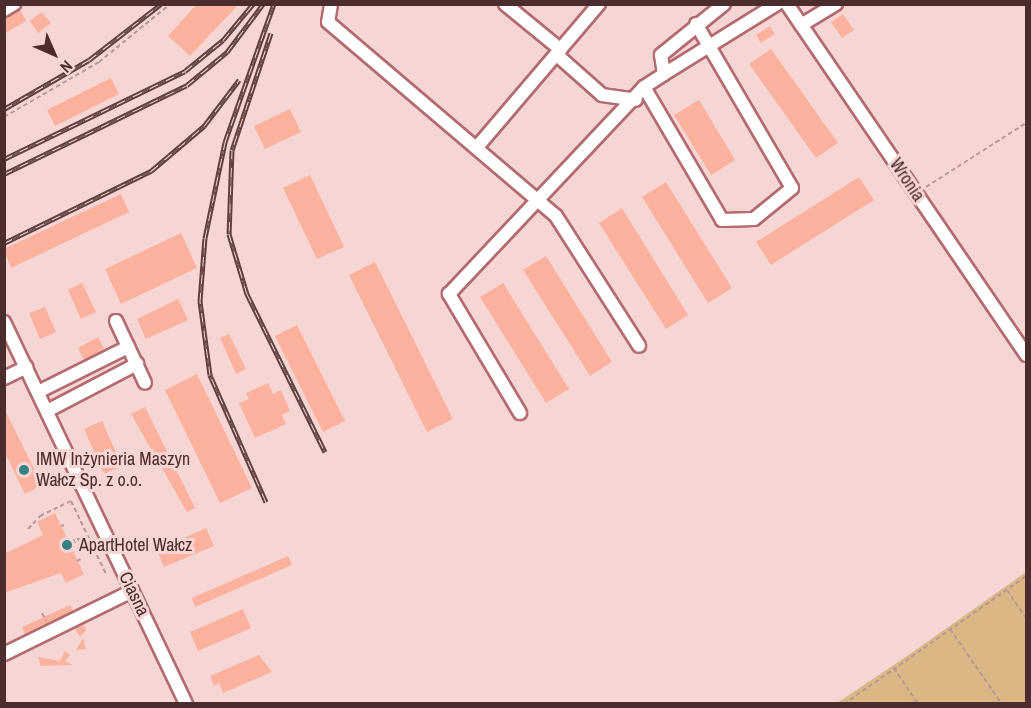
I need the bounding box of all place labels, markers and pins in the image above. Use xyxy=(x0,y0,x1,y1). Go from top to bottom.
place label: IMW Inżynieria Maszyn Wałcz Sp. z o.o. xyxy=(36,449,190,492)
marker: IMW Inżynieria Maszyn Wałcz Sp. z o.o. xyxy=(17,463,31,477)
place label: ApartHotel Wałcz xyxy=(79,534,192,556)
marker: ApartHotel Wałcz xyxy=(60,538,74,552)

